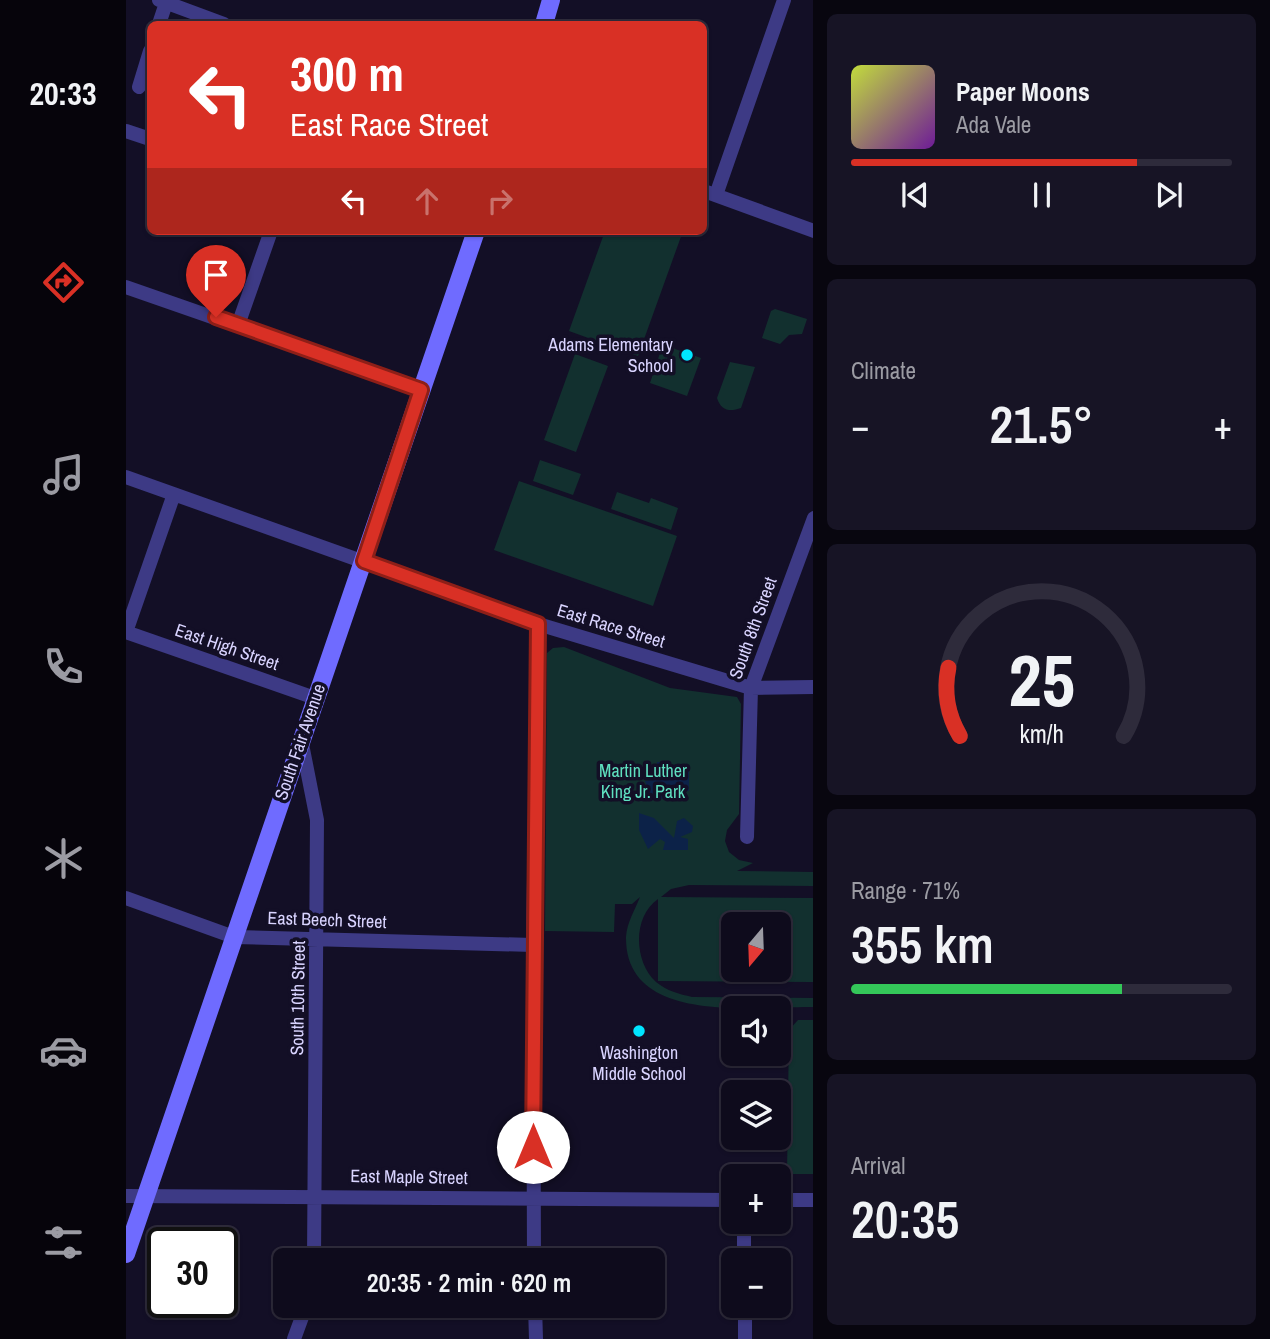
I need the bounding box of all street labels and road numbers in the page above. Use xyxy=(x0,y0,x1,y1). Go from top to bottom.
street label: South 8th Street xyxy=(723,573,783,682)
street label: East Race Street xyxy=(554,597,668,654)
street label: East High Street xyxy=(172,617,282,676)
street label: South Fair Avenue xyxy=(268,680,331,803)
street label: East Beech Street xyxy=(267,905,387,934)
street label: South 10th Street xyxy=(284,940,311,1056)
street label: East Maple Street xyxy=(350,1163,468,1190)

